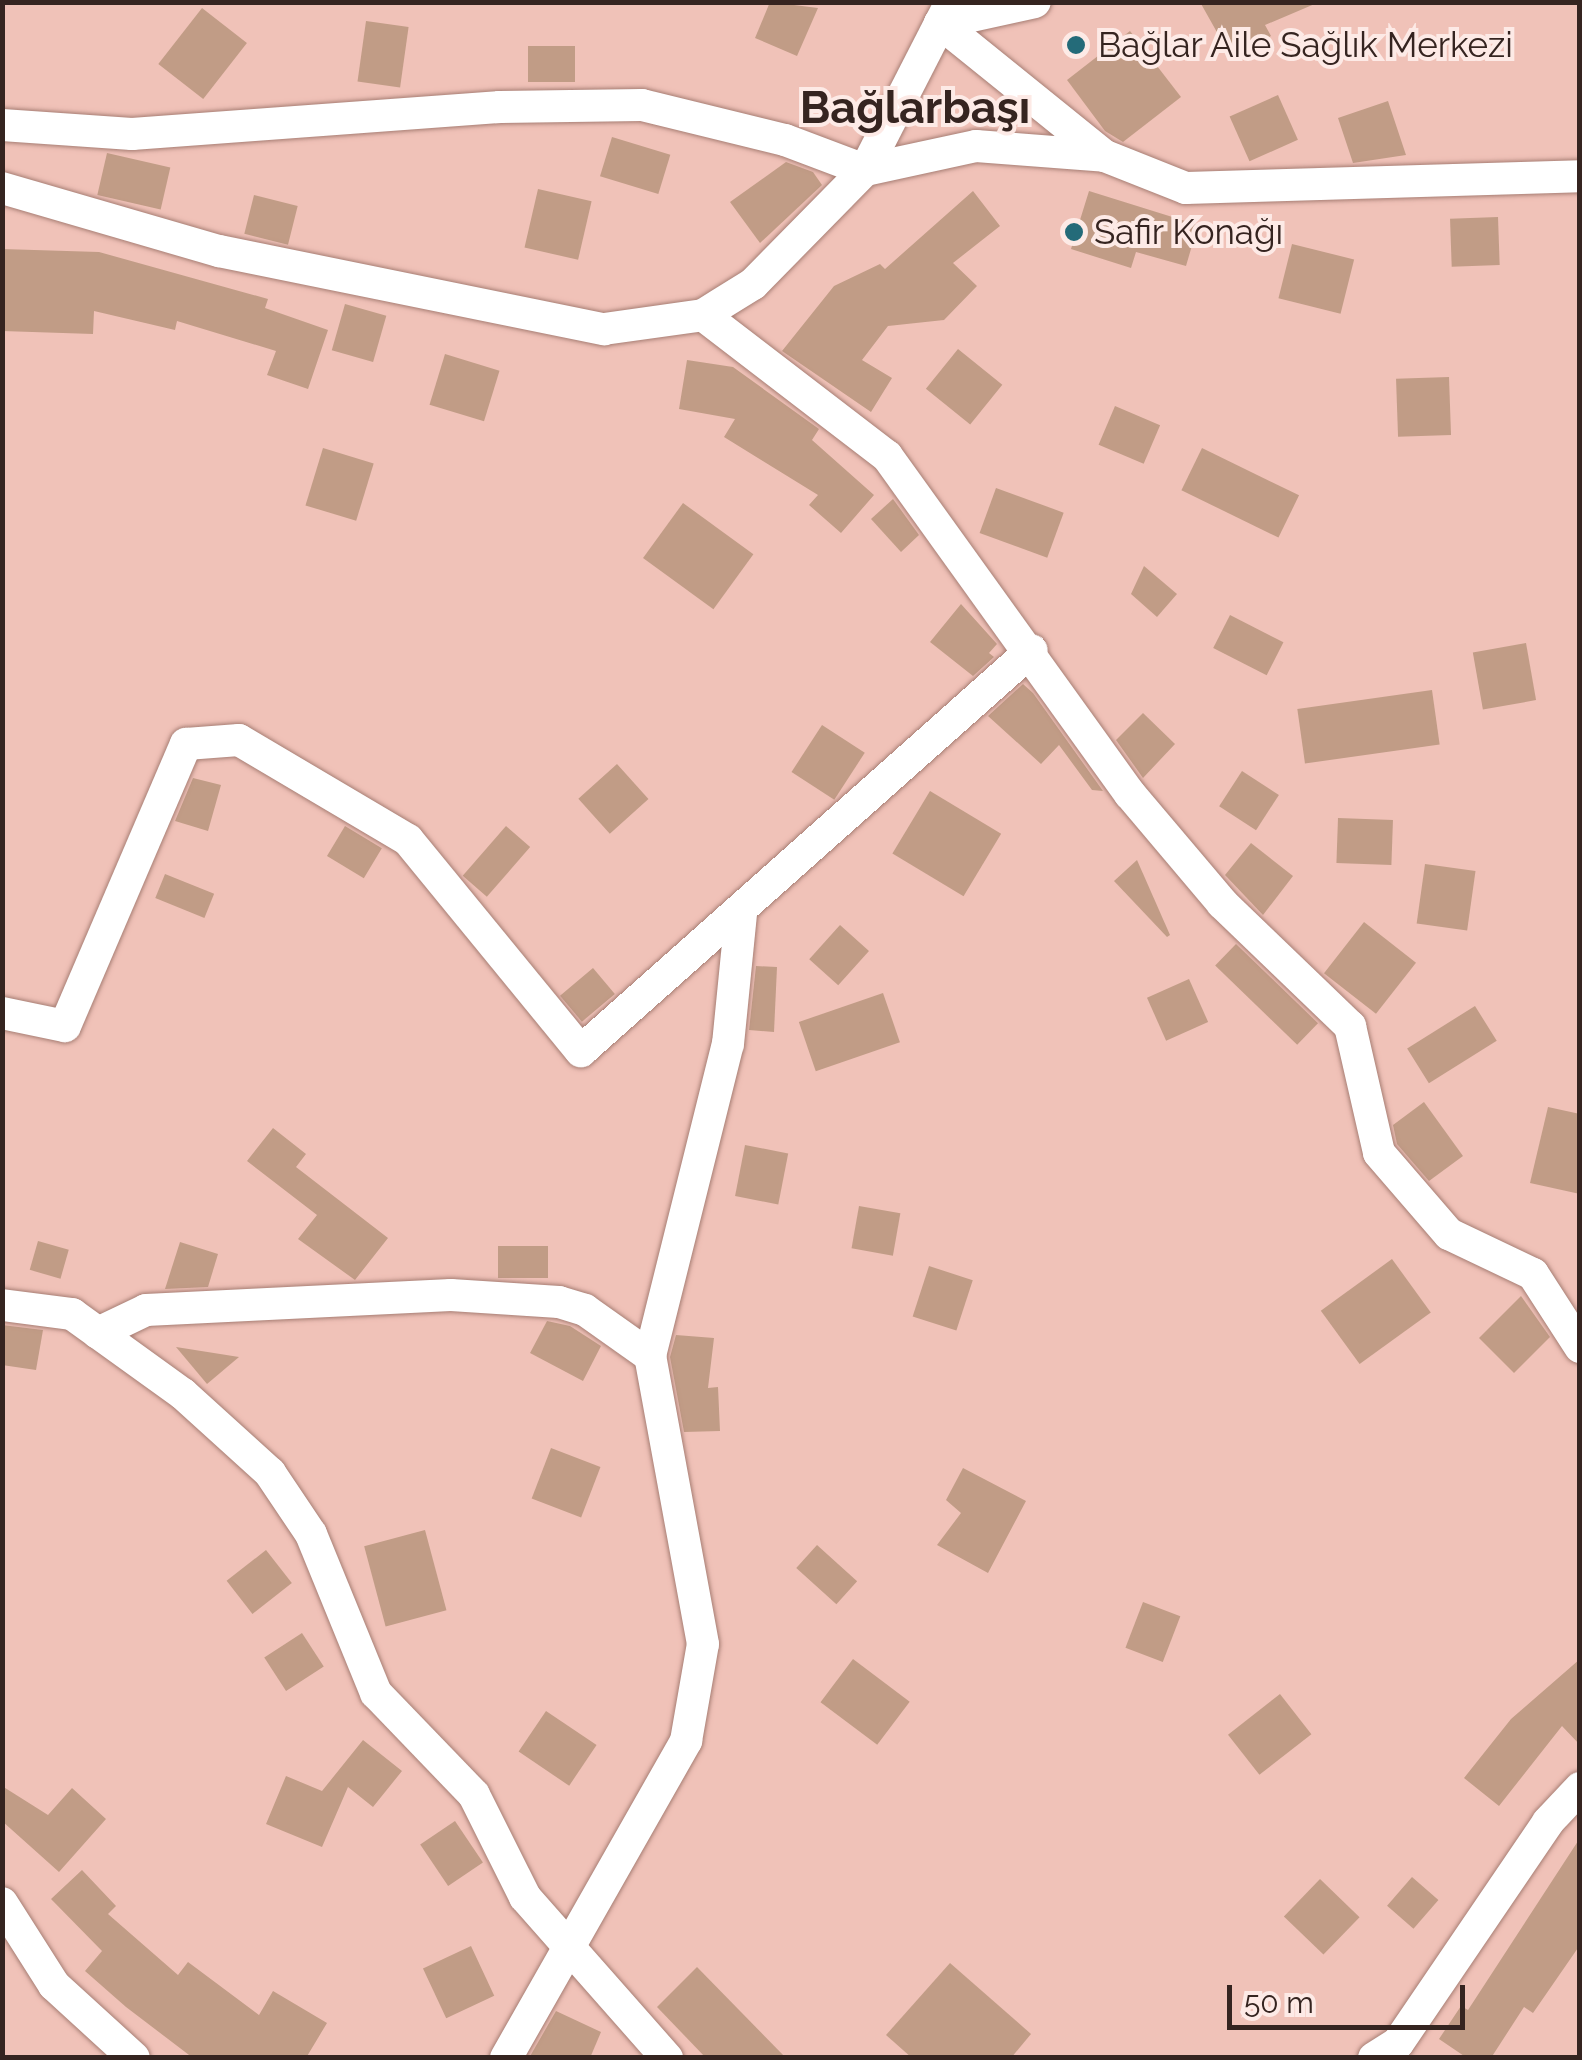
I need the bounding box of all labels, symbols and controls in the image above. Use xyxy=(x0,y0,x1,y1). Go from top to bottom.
place label: Bağlar Aile Sağlık Merkezi xyxy=(1098,24,1515,66)
marker: Bağlar Aile Sağlık Merkezi xyxy=(1063,32,1089,58)
district label: Bağlarbaşı xyxy=(800,81,1030,135)
place label: Safir Konağı xyxy=(1094,211,1284,253)
marker: Safir Konağı xyxy=(1063,221,1085,243)
scale bar xyxy=(1232,1965,1470,2027)
text: 50 m xyxy=(1244,1985,1314,2020)

